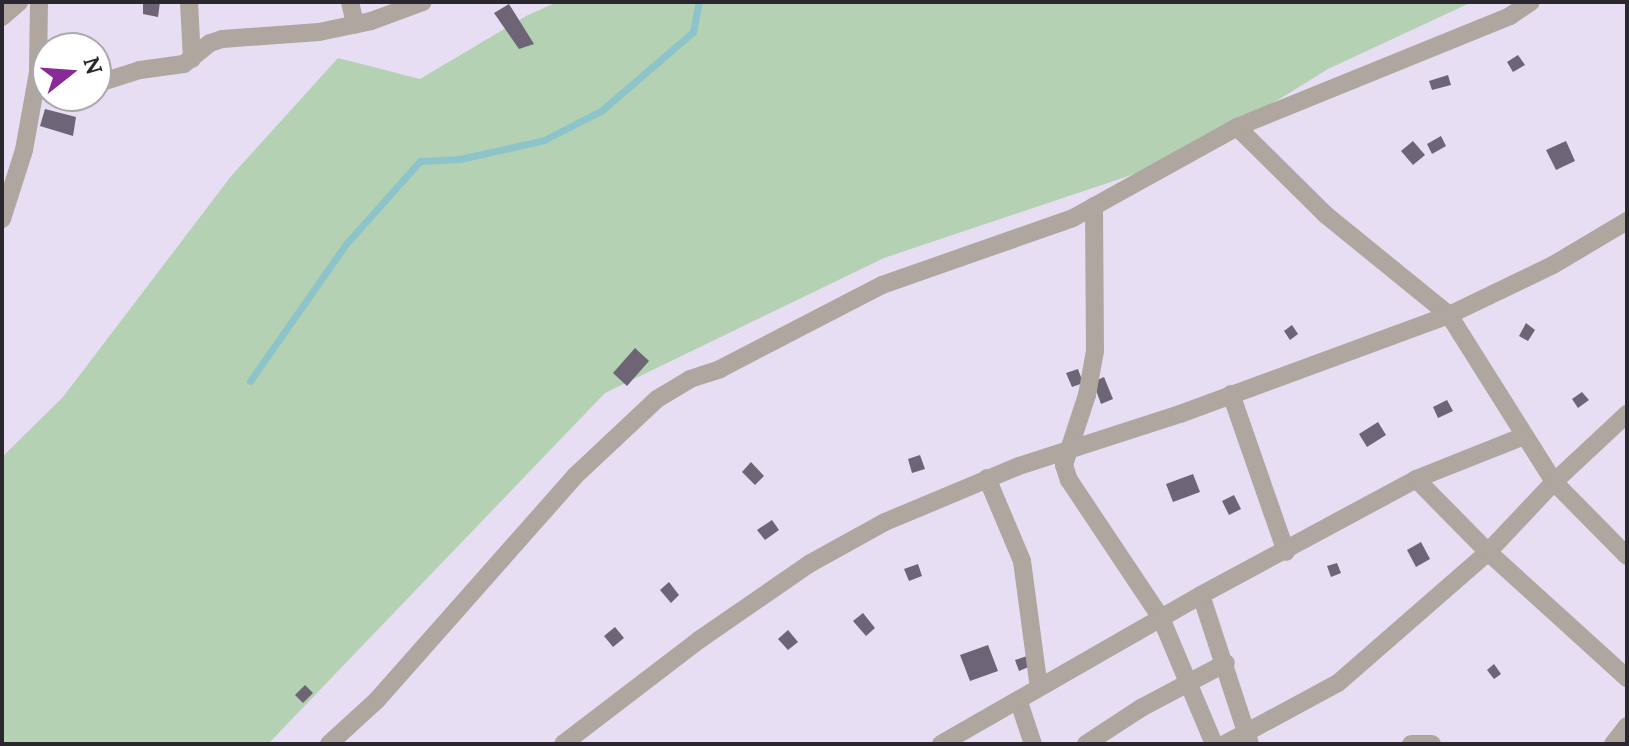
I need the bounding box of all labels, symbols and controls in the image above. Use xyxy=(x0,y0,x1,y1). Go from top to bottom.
north arrow xyxy=(32,32,112,112)
text: N xyxy=(77,53,109,78)

